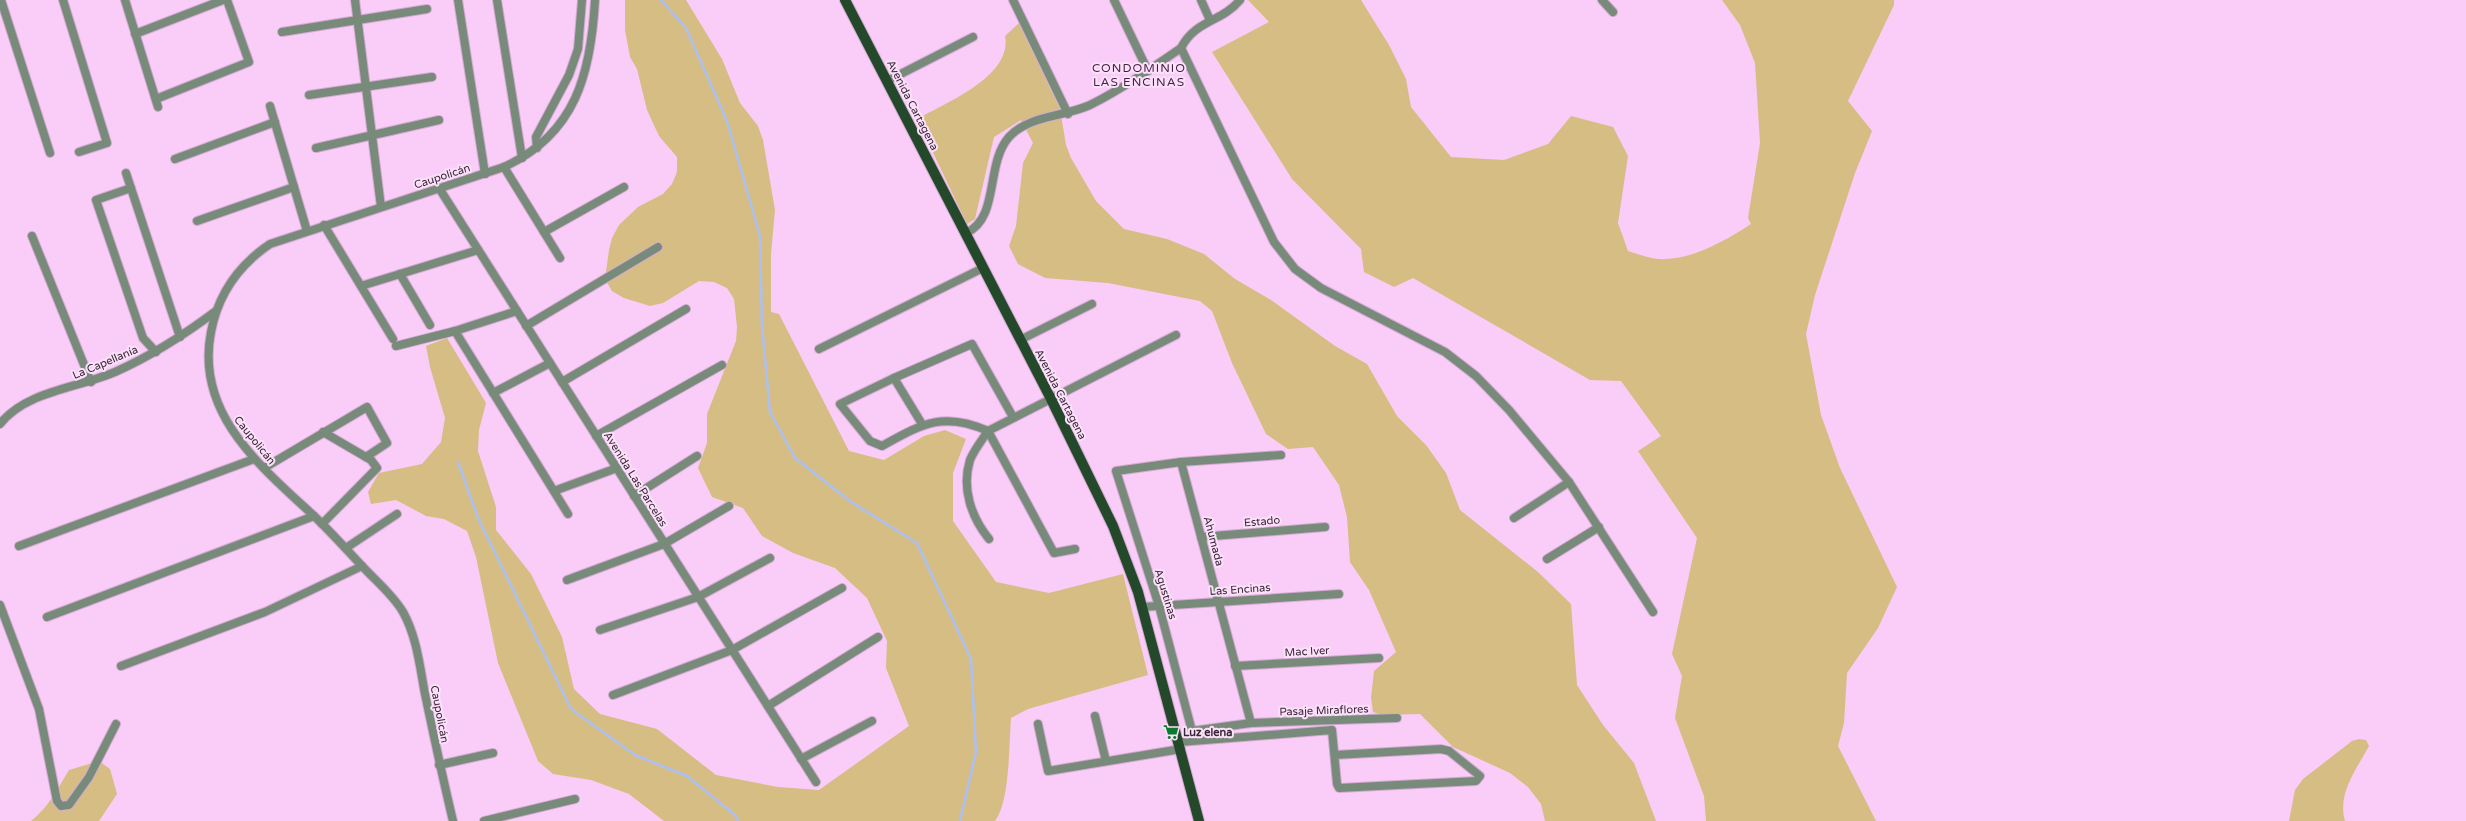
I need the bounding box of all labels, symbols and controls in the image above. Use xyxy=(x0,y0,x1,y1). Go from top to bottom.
street label: Avenida Cartagena xyxy=(884,58,941,153)
district label: CONDOMINIO LAS ENCINAS xyxy=(1092,61,1186,89)
street label: Caupolicán xyxy=(412,161,472,192)
street label: La Capellanía xyxy=(71,343,140,382)
street label: Avenida Cartagena xyxy=(1032,347,1089,442)
street label: Caupolicán xyxy=(231,414,278,467)
street label: Avenida Las Parcelas xyxy=(601,429,670,529)
street label: Estado xyxy=(1243,513,1281,530)
street label: Ahumada xyxy=(1201,515,1226,567)
street label: Agustinas xyxy=(1152,567,1179,621)
street label: Las Encinas xyxy=(1209,581,1271,598)
street label: Mac Iver xyxy=(1284,644,1330,659)
street label: Caupolicán xyxy=(428,684,451,744)
street label: Pasaje Miraflores xyxy=(1279,702,1369,719)
supermarket icon: Luz elena xyxy=(1162,723,1180,741)
place label: Luz elena xyxy=(1183,726,1232,739)

